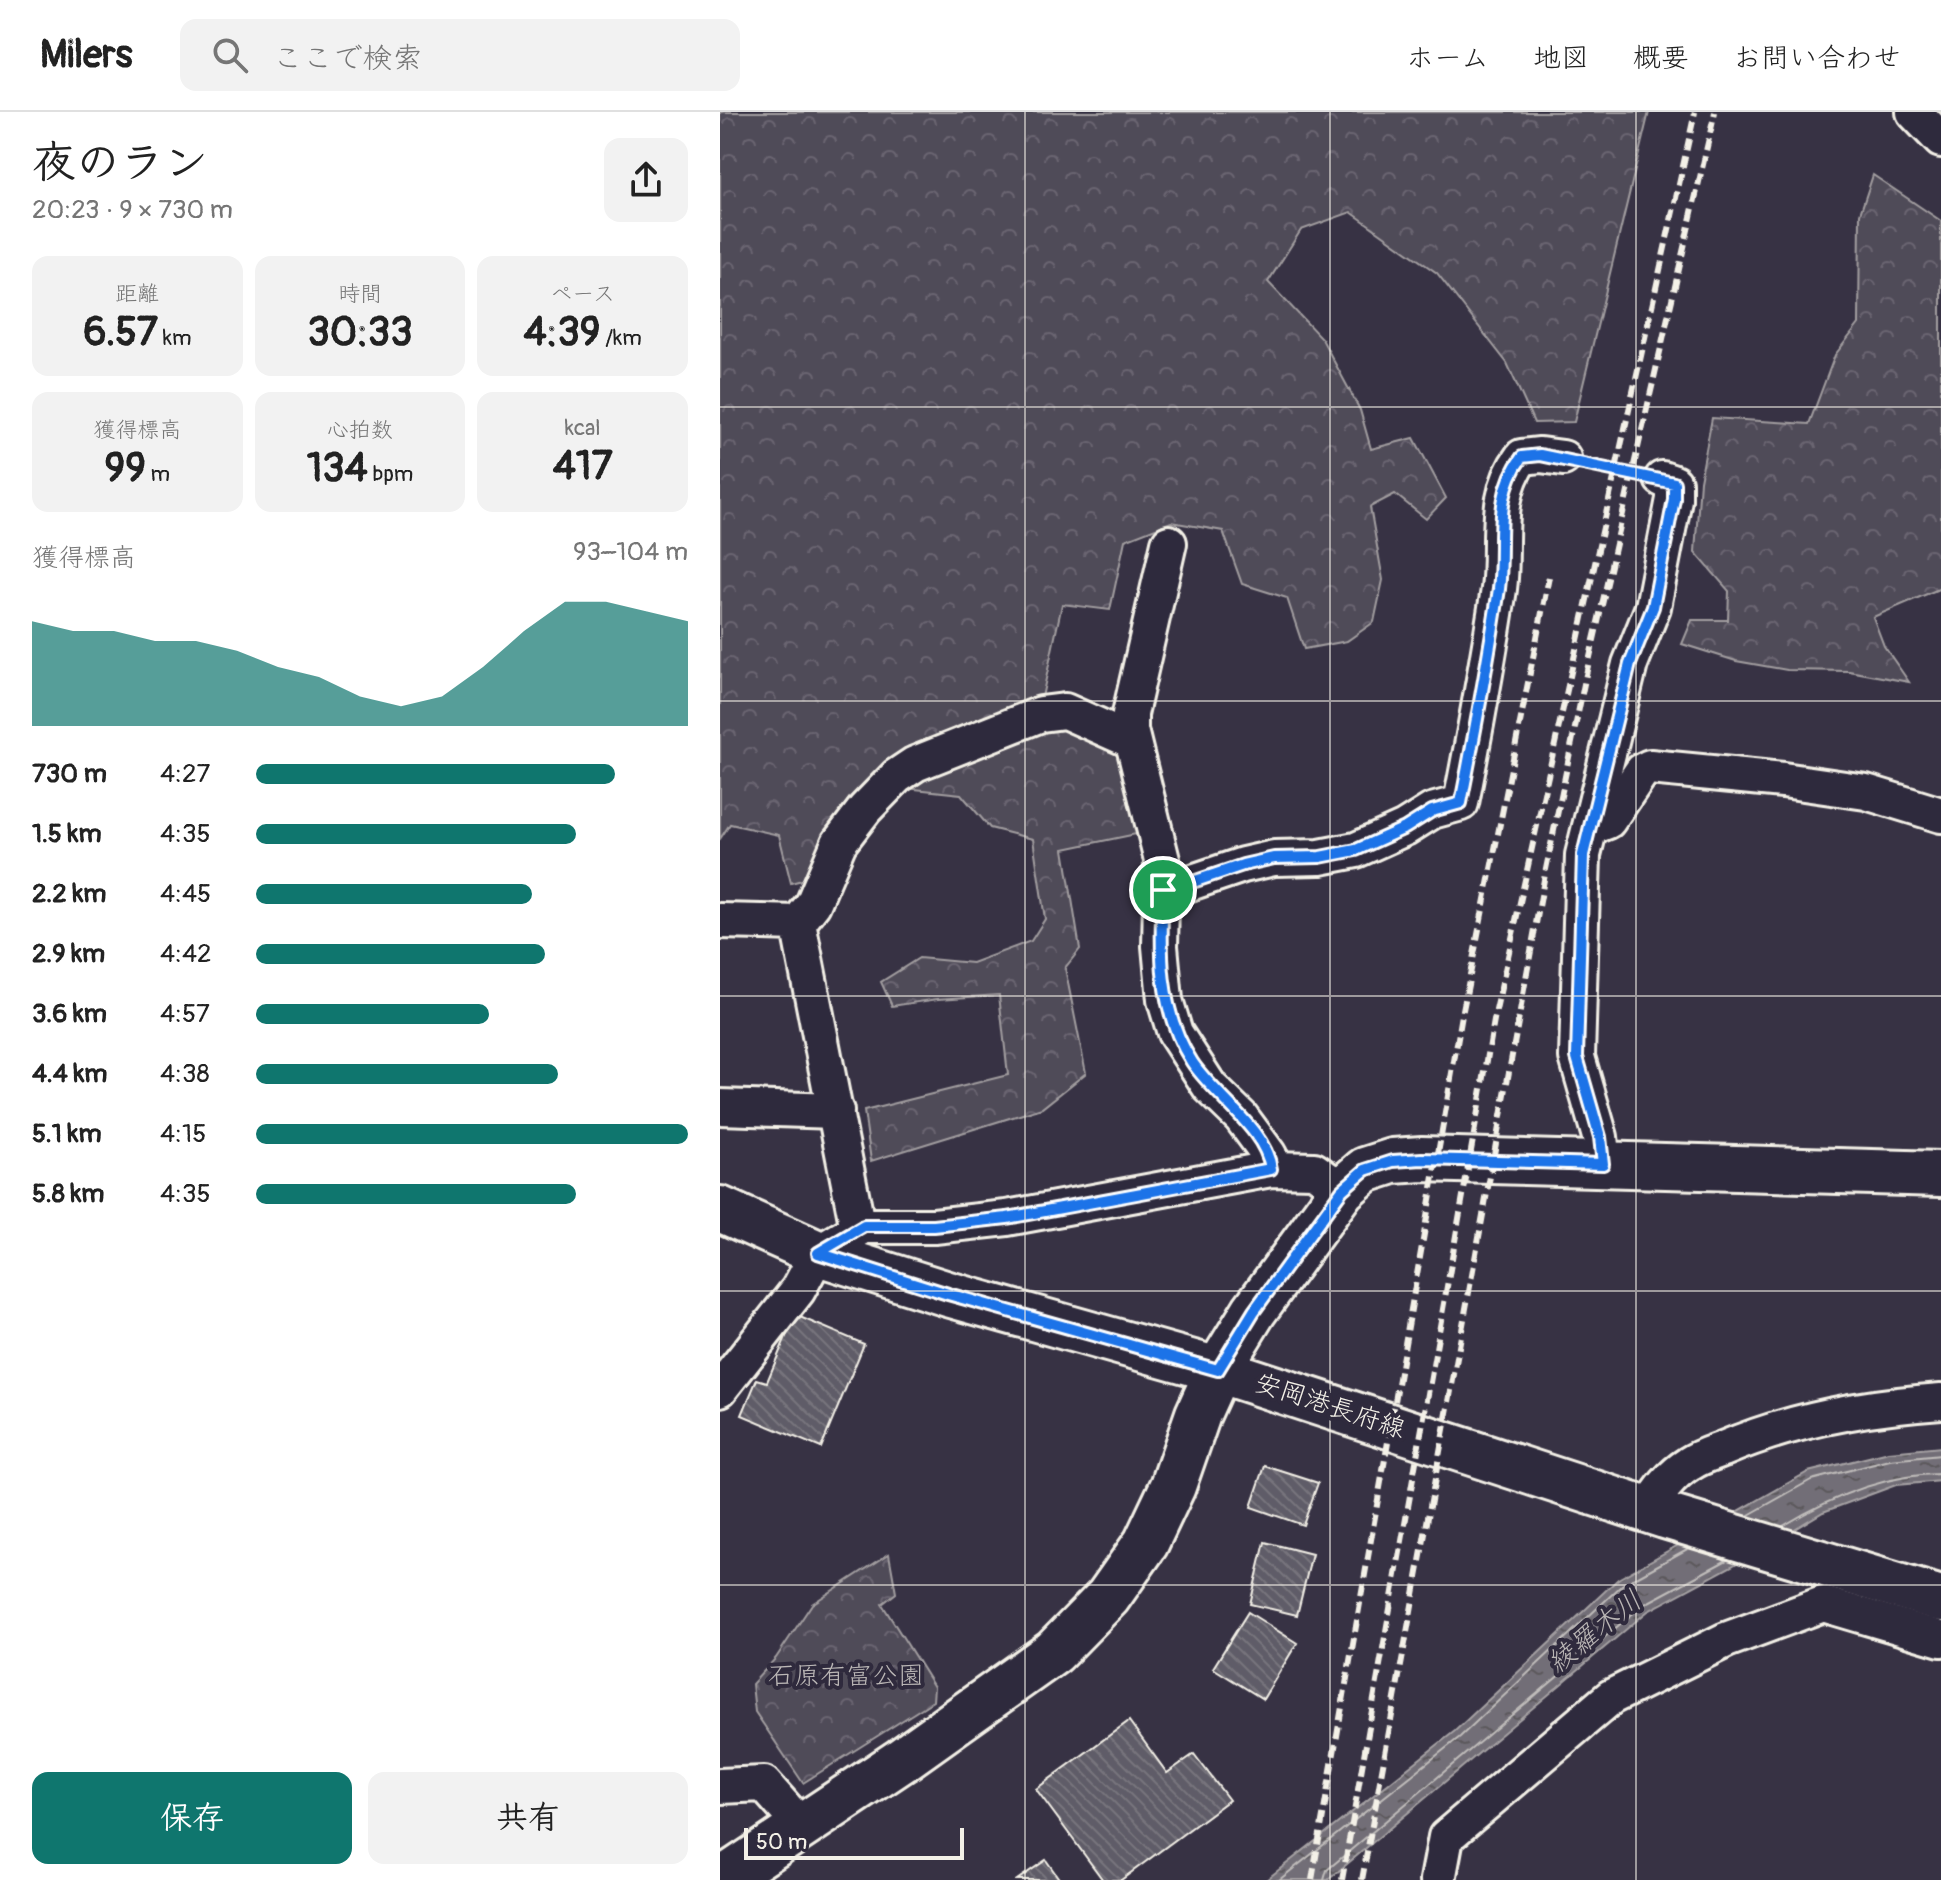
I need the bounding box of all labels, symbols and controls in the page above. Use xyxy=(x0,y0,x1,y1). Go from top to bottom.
search box xyxy=(180,19,740,91)
text: Milers xyxy=(40,31,132,79)
icon: search xyxy=(208,33,252,77)
text: ここで検索 xyxy=(272,40,422,77)
text: ホーム xyxy=(1406,41,1489,76)
text: 地図 xyxy=(1533,41,1589,76)
text: 概要 xyxy=(1633,41,1689,76)
text: お問い合わせ xyxy=(1733,41,1901,76)
text: 夜のラン xyxy=(32,136,208,191)
button: share xyxy=(604,138,688,222)
text: 20:23 · 9 × 730 m xyxy=(32,194,233,226)
text: 距離 xyxy=(115,280,159,308)
text: 時間 xyxy=(338,280,382,308)
text: ペース xyxy=(550,280,615,308)
text: 6.57 xyxy=(83,308,158,357)
text: 30:33 xyxy=(308,308,412,357)
text: 4:39 xyxy=(524,308,600,357)
text: km xyxy=(158,324,192,352)
text: /km xyxy=(600,324,642,352)
text: kcal xyxy=(565,414,601,442)
text: 獲得標高 xyxy=(93,416,181,444)
text: 心拍数 xyxy=(327,416,393,444)
text: 417 xyxy=(553,442,613,491)
text: 99 xyxy=(105,444,146,493)
text: 134 xyxy=(307,444,368,493)
text: m xyxy=(146,460,170,488)
text: bpm xyxy=(368,460,413,488)
text: 93–104 m xyxy=(573,536,688,568)
text: 獲得標高 xyxy=(32,542,136,574)
text: 730 m xyxy=(32,758,107,790)
text: 4:27 xyxy=(160,758,210,790)
text: 1.5 km xyxy=(32,818,102,850)
text: 4:35 xyxy=(160,818,211,850)
pin xyxy=(1129,856,1197,924)
icon: arrive xyxy=(1141,868,1185,912)
text: 2.2 km xyxy=(32,878,106,910)
text: 4:45 xyxy=(160,878,211,910)
text: 2.9 km xyxy=(32,938,105,970)
text: 4:42 xyxy=(160,938,212,970)
text: 3.6 km xyxy=(32,998,107,1030)
text: 4:57 xyxy=(160,998,210,1030)
text: 4.4 km xyxy=(32,1058,107,1090)
text: 4:38 xyxy=(160,1058,210,1090)
text: 5.1 km xyxy=(32,1118,102,1150)
text: 4:15 xyxy=(160,1118,206,1150)
text: 5.8 km xyxy=(32,1178,104,1210)
text: 4:35 xyxy=(160,1178,211,1210)
street label: 安岡港長府線 xyxy=(1251,1367,1409,1445)
water label: 綾羅木川 xyxy=(1540,1583,1650,1681)
park label: 石原有富公園 xyxy=(768,1660,924,1692)
button: 保存 xyxy=(32,1772,352,1864)
button: 共有 xyxy=(368,1772,688,1864)
scale bar xyxy=(744,1824,964,1860)
text: 50 m xyxy=(756,1828,807,1856)

